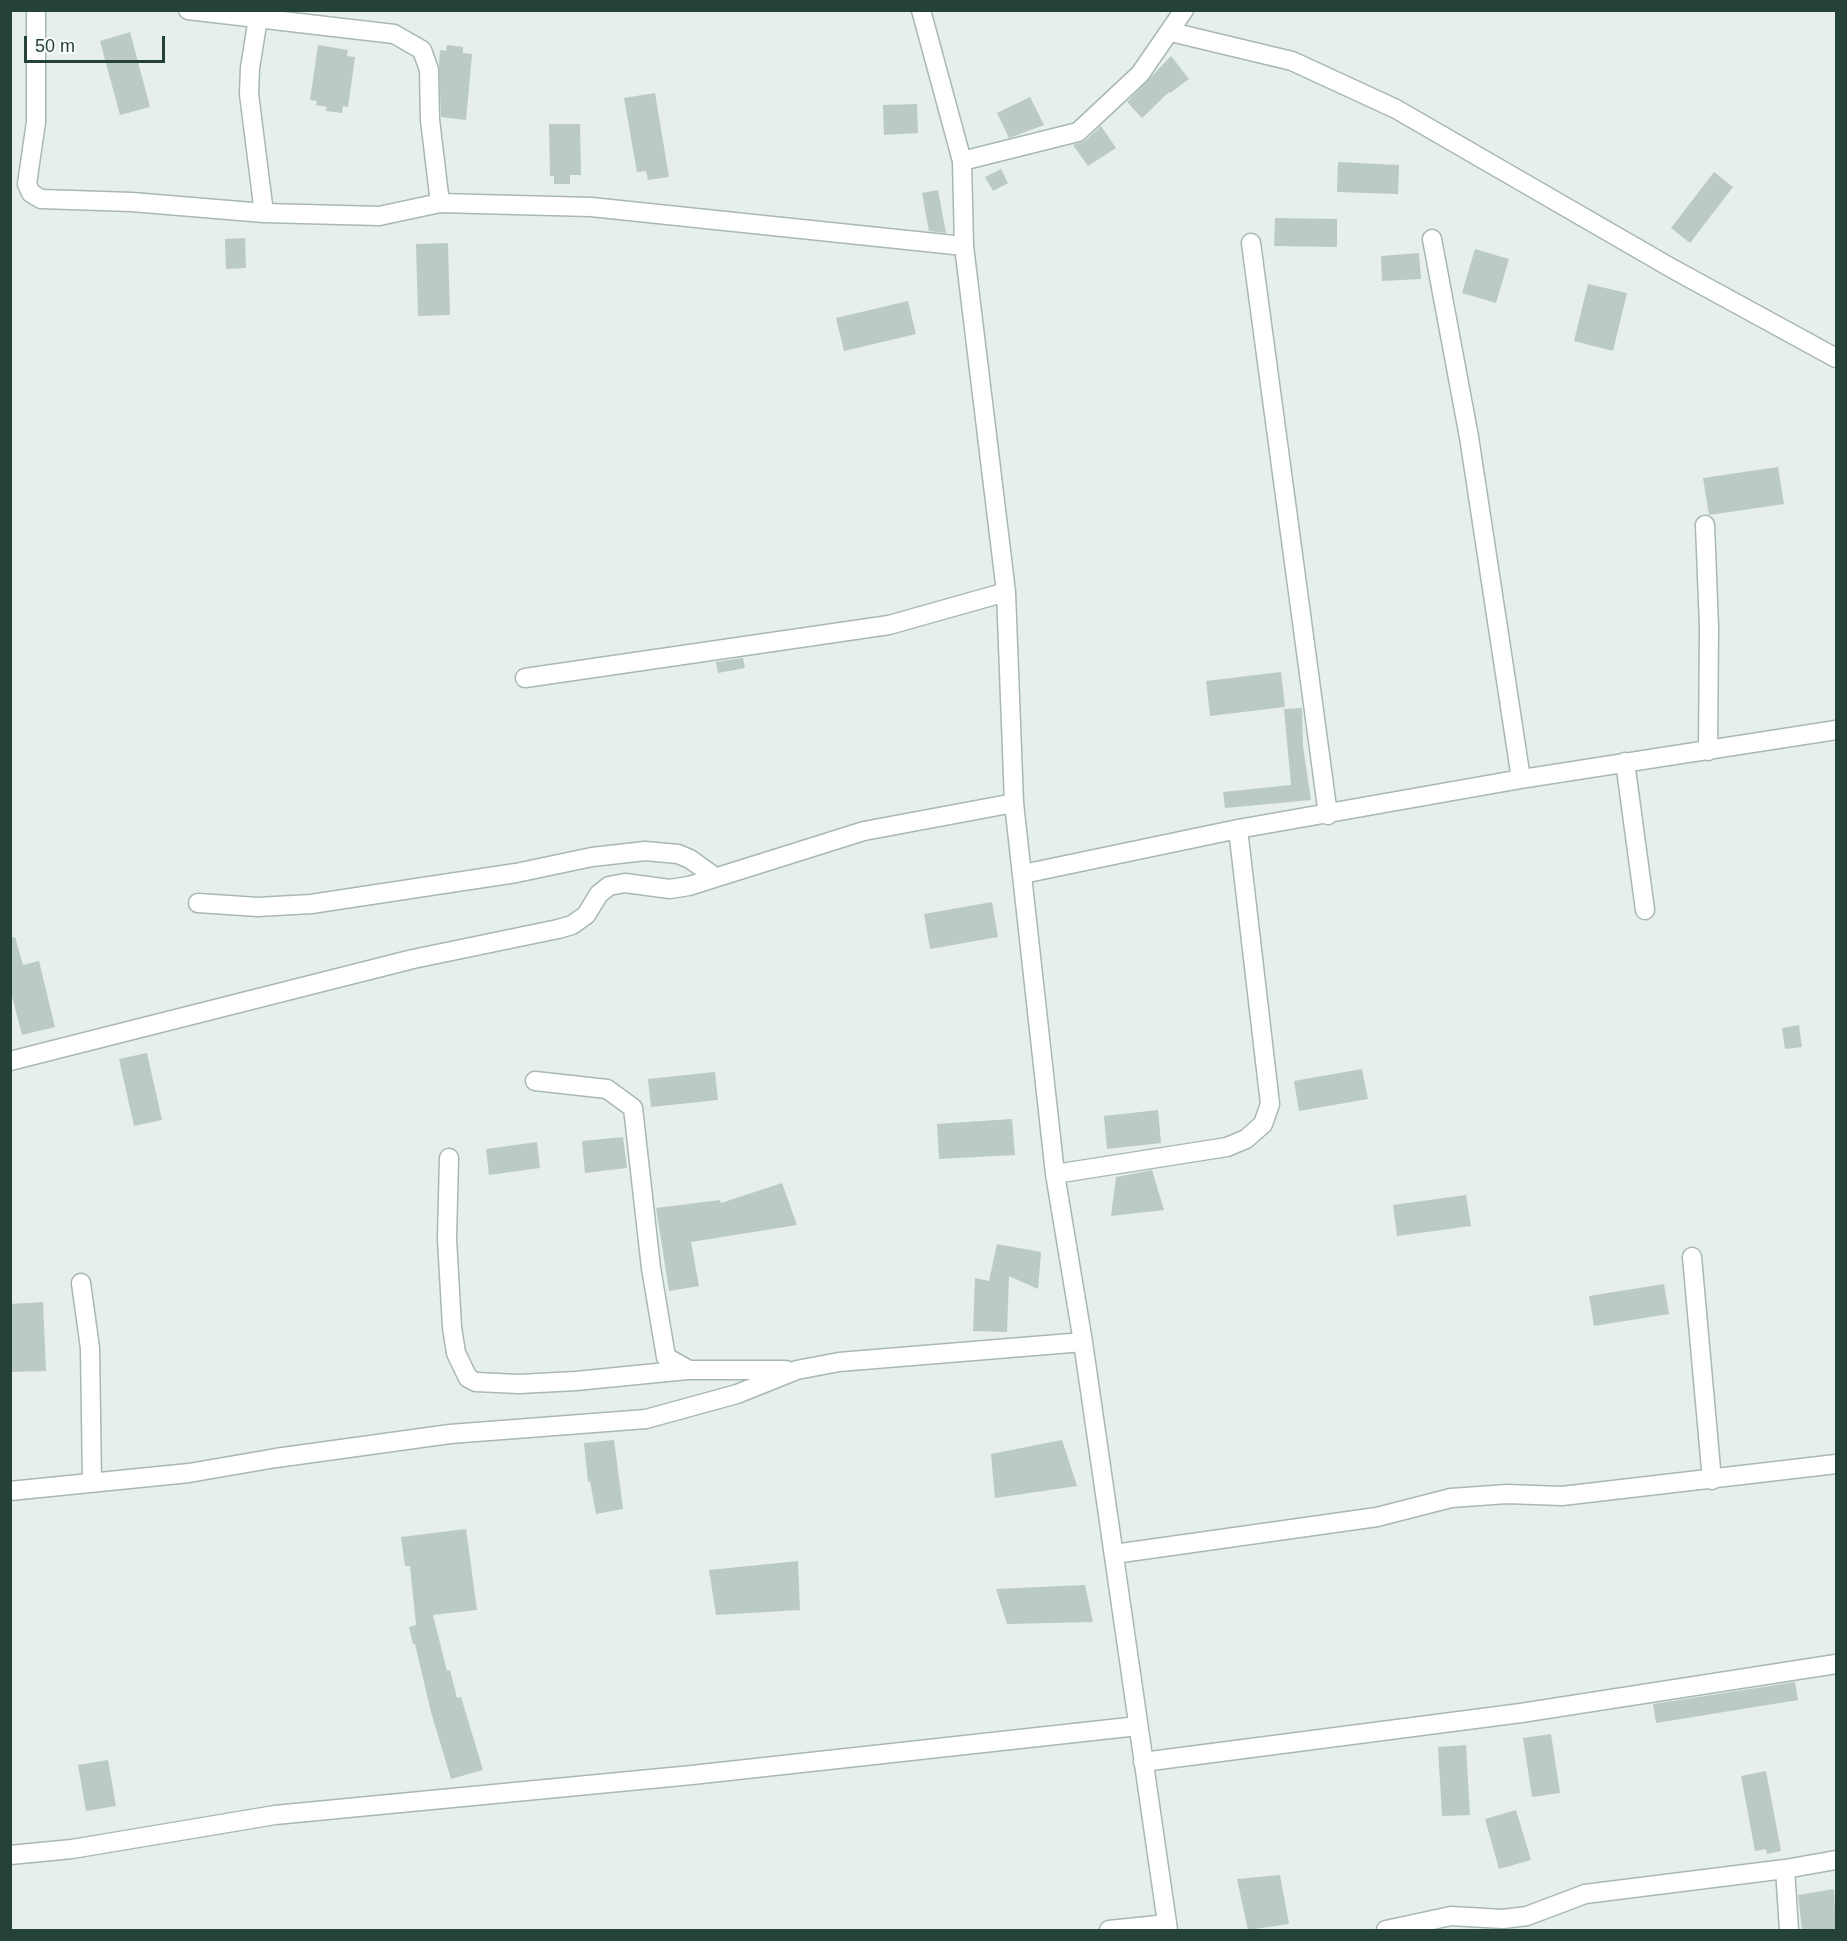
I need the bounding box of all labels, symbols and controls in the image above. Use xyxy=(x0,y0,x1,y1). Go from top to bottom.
scale bar xyxy=(27,24,168,62)
text: 50 m xyxy=(35,36,75,56)

